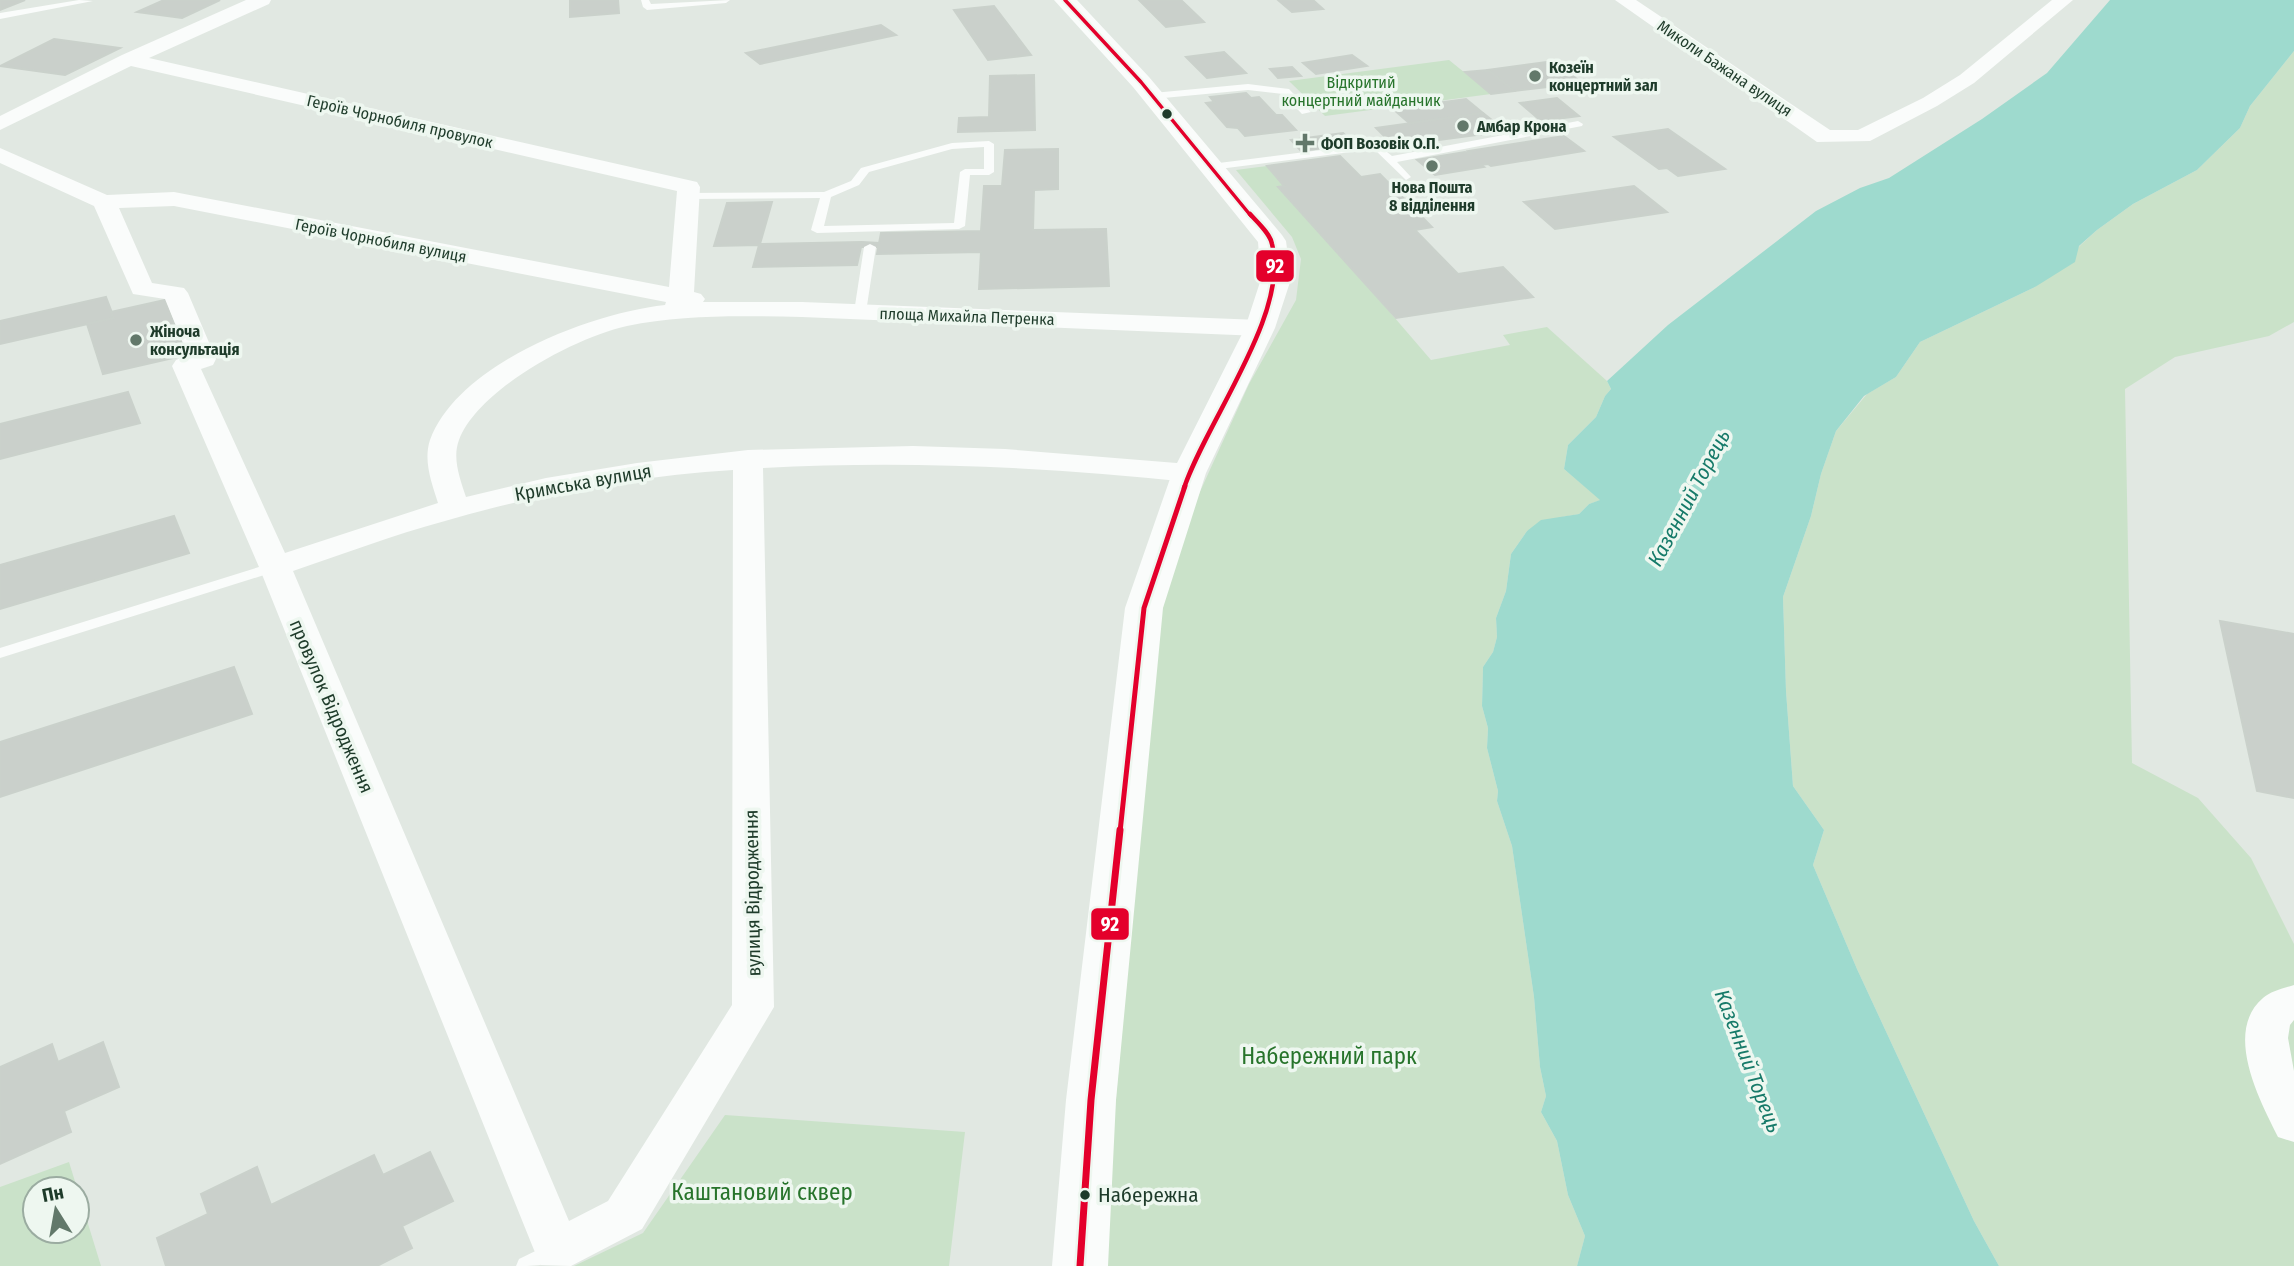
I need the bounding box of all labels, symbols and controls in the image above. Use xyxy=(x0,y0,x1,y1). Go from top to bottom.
street label: Миколи Бажана вулиця xyxy=(1654,16,1796,121)
place label: Козеїн концертний зал xyxy=(1549,58,1658,95)
marker: Козеїн концертний зал xyxy=(1527,68,1543,84)
park label: Відкритий концертний майданчик xyxy=(1281,73,1441,110)
street label: Героїв Чорнобиля провулок xyxy=(305,91,495,152)
unlabelled marker xyxy=(1160,107,1174,121)
place label: Амбар Крона xyxy=(1476,117,1567,136)
marker: Амбар Крона xyxy=(1455,118,1471,134)
marker: ФОП Возовік О.П. xyxy=(1295,133,1315,153)
place label: ФОП Возовік О.П. xyxy=(1321,134,1440,153)
marker: Нова Пошта 8 відділення xyxy=(1424,158,1440,174)
place label: Нова Пошта 8 відділення xyxy=(1389,178,1475,215)
street label: Героїв Чорнобиля вулиця xyxy=(294,215,468,266)
line badge: 92 xyxy=(1255,249,1295,283)
text: 92 xyxy=(1266,255,1284,278)
street label: площа Михайла Петренка xyxy=(879,304,1055,329)
place label: Жіноча консультація xyxy=(149,322,240,359)
marker: Жіноча консультація xyxy=(128,332,144,348)
water label: Казенний Торець xyxy=(1642,425,1736,571)
street label: Кримська вулиця xyxy=(513,459,653,506)
street label: провулок Відродження xyxy=(285,616,378,796)
street label: вулиця Відродження xyxy=(740,809,765,977)
line badge: 92 xyxy=(1090,907,1130,941)
text: 92 xyxy=(1101,913,1119,936)
water label: Казенний Торець xyxy=(1709,986,1787,1136)
park label: Набережний парк xyxy=(1241,1042,1417,1070)
north arrow xyxy=(21,1175,91,1245)
park label: Каштановий сквер xyxy=(671,1178,853,1206)
text: Пн xyxy=(40,1180,66,1207)
place label: Набережна xyxy=(1098,1182,1199,1208)
marker: Набережна xyxy=(1078,1188,1092,1202)

